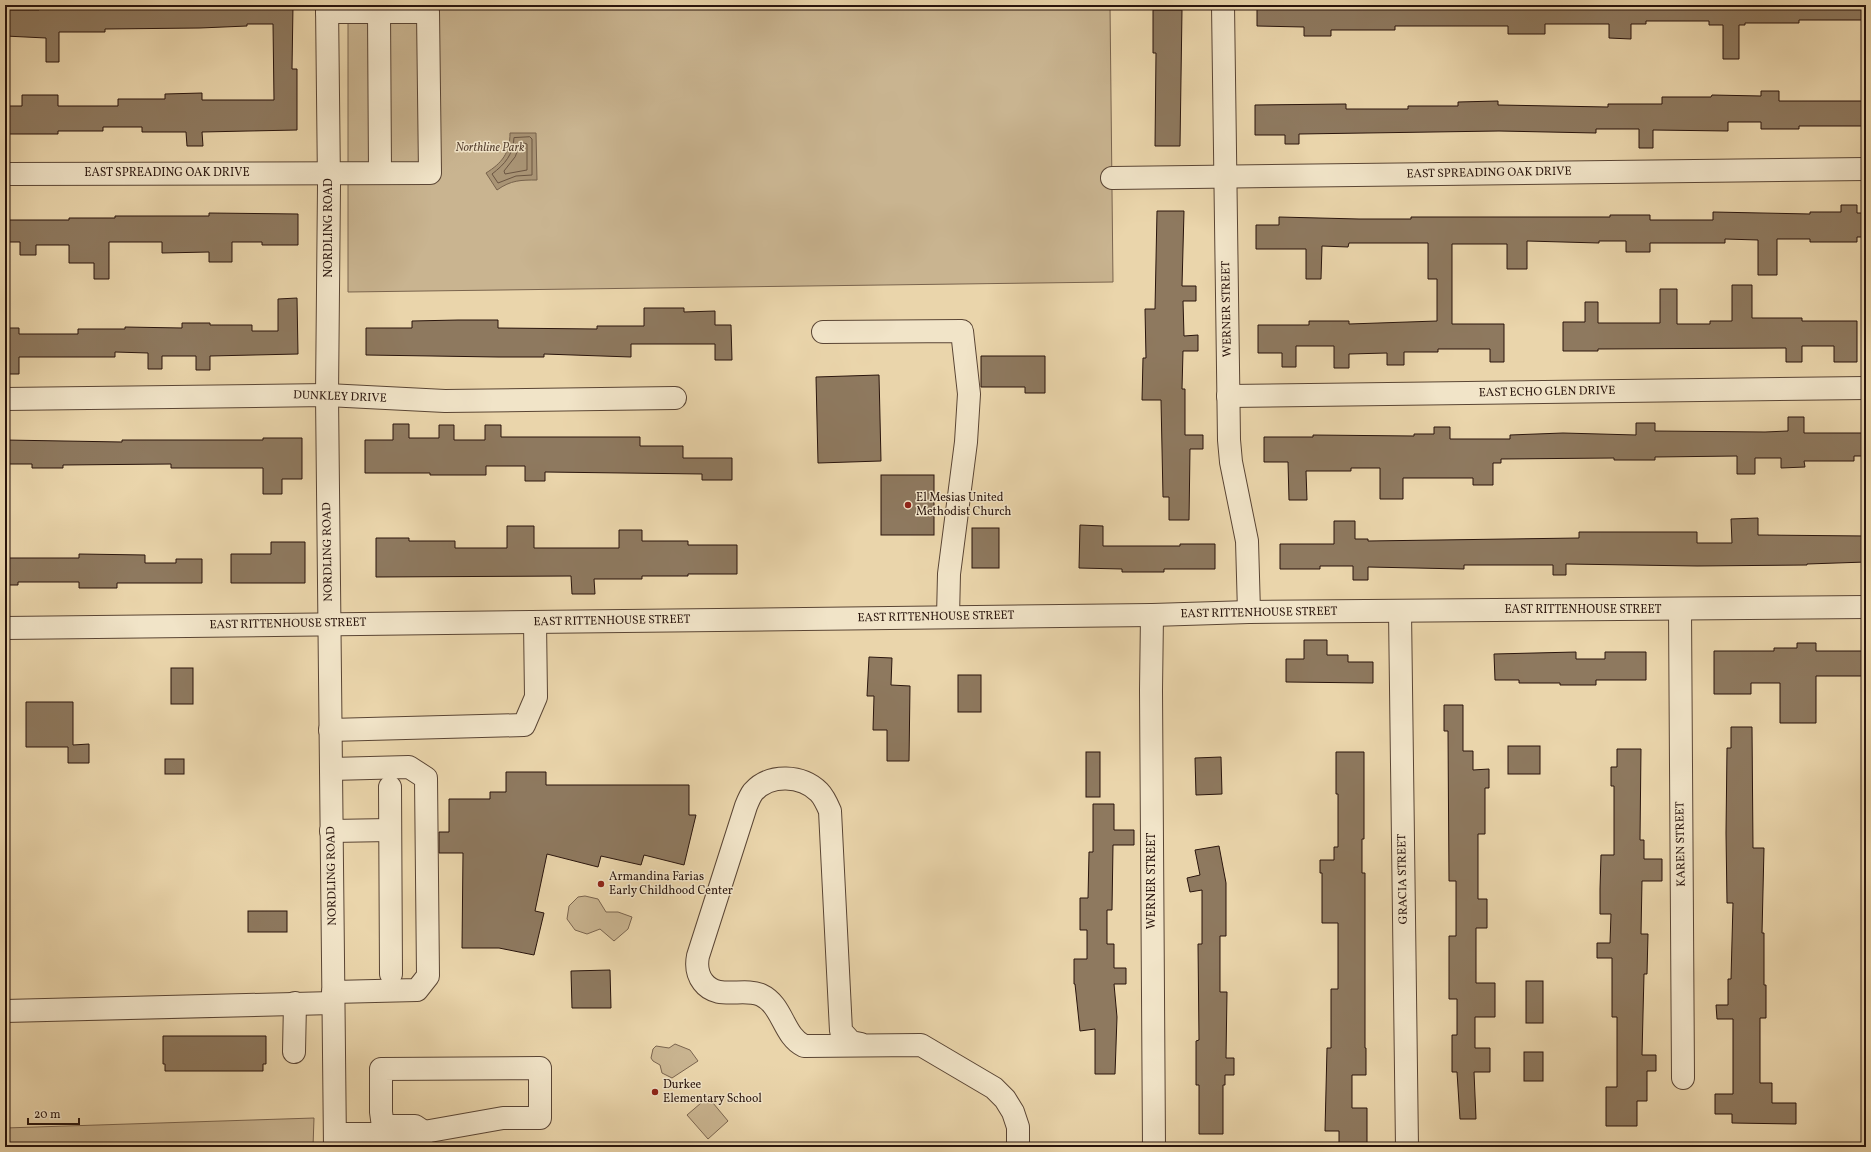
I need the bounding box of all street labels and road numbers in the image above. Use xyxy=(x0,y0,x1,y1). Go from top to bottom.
street label: EAST SPREADING OAK DRIVE xyxy=(1406,164,1572,182)
street label: EAST SPREADING OAK DRIVE xyxy=(84,165,250,181)
street label: NORDLING ROAD xyxy=(321,178,337,278)
street label: WERNER STREET xyxy=(1218,261,1236,357)
street label: EAST ECHO GLEN DRIVE xyxy=(1479,383,1615,401)
street label: DUNKLEY DRIVE xyxy=(293,387,387,407)
street label: NORDLING ROAD xyxy=(319,502,337,602)
street label: EAST RITTENHOUSE STREET xyxy=(1504,602,1662,618)
street label: EAST RITTENHOUSE STREET xyxy=(1180,604,1338,622)
street label: EAST RITTENHOUSE STREET xyxy=(857,608,1015,626)
street label: EAST RITTENHOUSE STREET xyxy=(533,612,691,630)
street label: EAST RITTENHOUSE STREET xyxy=(209,615,367,633)
street label: KAREN STREET xyxy=(1672,801,1690,887)
street label: NORDLING ROAD xyxy=(323,826,341,926)
street label: WERNER STREET xyxy=(1144,833,1160,929)
street label: GRACIA STREET xyxy=(1394,834,1412,924)

